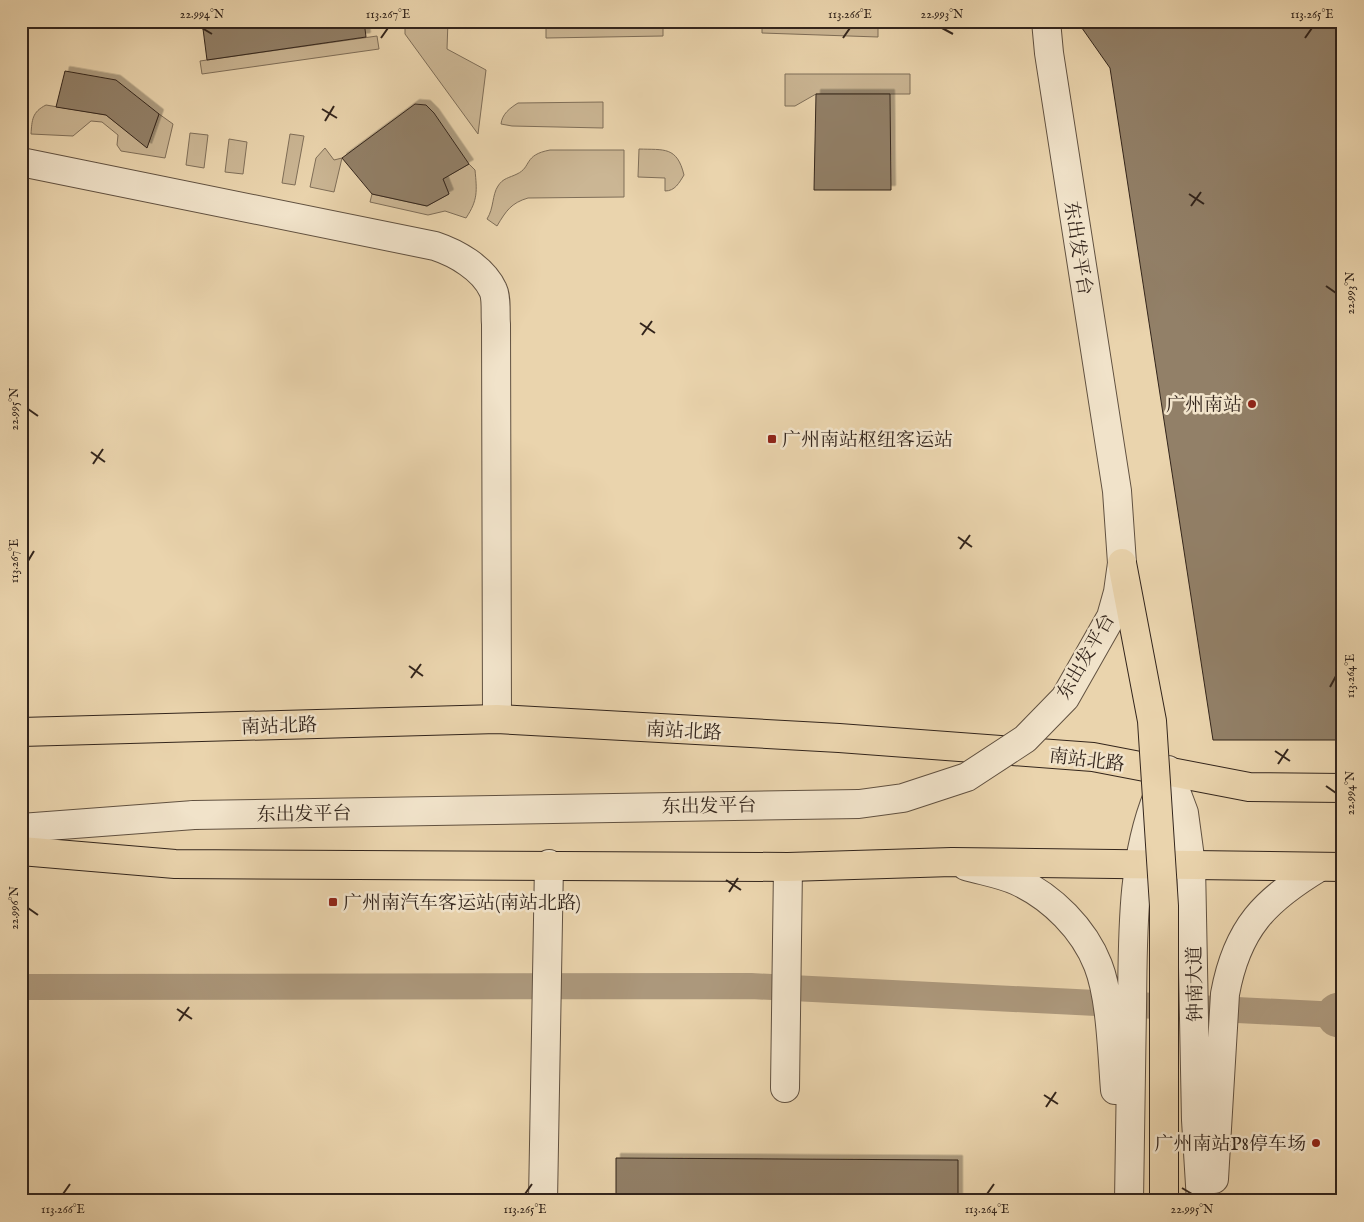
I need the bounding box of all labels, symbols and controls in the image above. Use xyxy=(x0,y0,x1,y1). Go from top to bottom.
text: 22.994°N xyxy=(180,7,225,22)
text: 113.267°E xyxy=(366,7,410,22)
text: 113.266°E xyxy=(828,7,872,22)
text: 22.993°N xyxy=(921,7,964,22)
text: 113.265°E xyxy=(1290,7,1334,22)
street label: 东出发平台 xyxy=(1058,200,1096,297)
text: 22.993°N xyxy=(1343,271,1358,314)
text: 22.995°N xyxy=(7,387,22,430)
place label: 广州南站 xyxy=(1166,394,1242,418)
marker: 广州南站 xyxy=(1246,398,1258,410)
place label: 广州南站枢纽客运站 xyxy=(782,429,953,453)
marker: 广州南站枢纽客运站 xyxy=(766,433,778,445)
text: 113.267°E xyxy=(7,539,22,583)
street label: 东出发平台 xyxy=(1053,610,1121,704)
text: 113.264°E xyxy=(1343,654,1358,698)
street label: 南站北路 xyxy=(241,714,317,740)
street label: 南站北路 xyxy=(645,718,722,746)
street label: 南站北路 xyxy=(1048,744,1126,778)
text: 22.994°N xyxy=(1343,770,1358,815)
street label: 东出发平台 xyxy=(661,794,757,820)
street label: 东出发平台 xyxy=(256,802,352,828)
text: 22.996°N xyxy=(7,886,22,930)
place label: 广州南汽车客运站(南站北路) xyxy=(343,892,581,916)
marker: 广州南汽车客运站(南站北路) xyxy=(327,896,339,908)
street label: 钟南大道 xyxy=(1183,946,1209,1022)
place label: 广州南站P8停车场 xyxy=(1155,1133,1306,1157)
marker: 广州南站P8停车场 xyxy=(1310,1137,1322,1149)
text: 113.266°E xyxy=(41,1202,85,1217)
text: 113.265°E xyxy=(503,1202,547,1217)
text: 113.264°E xyxy=(965,1202,1009,1217)
text: 22.995°N xyxy=(1171,1202,1214,1217)

